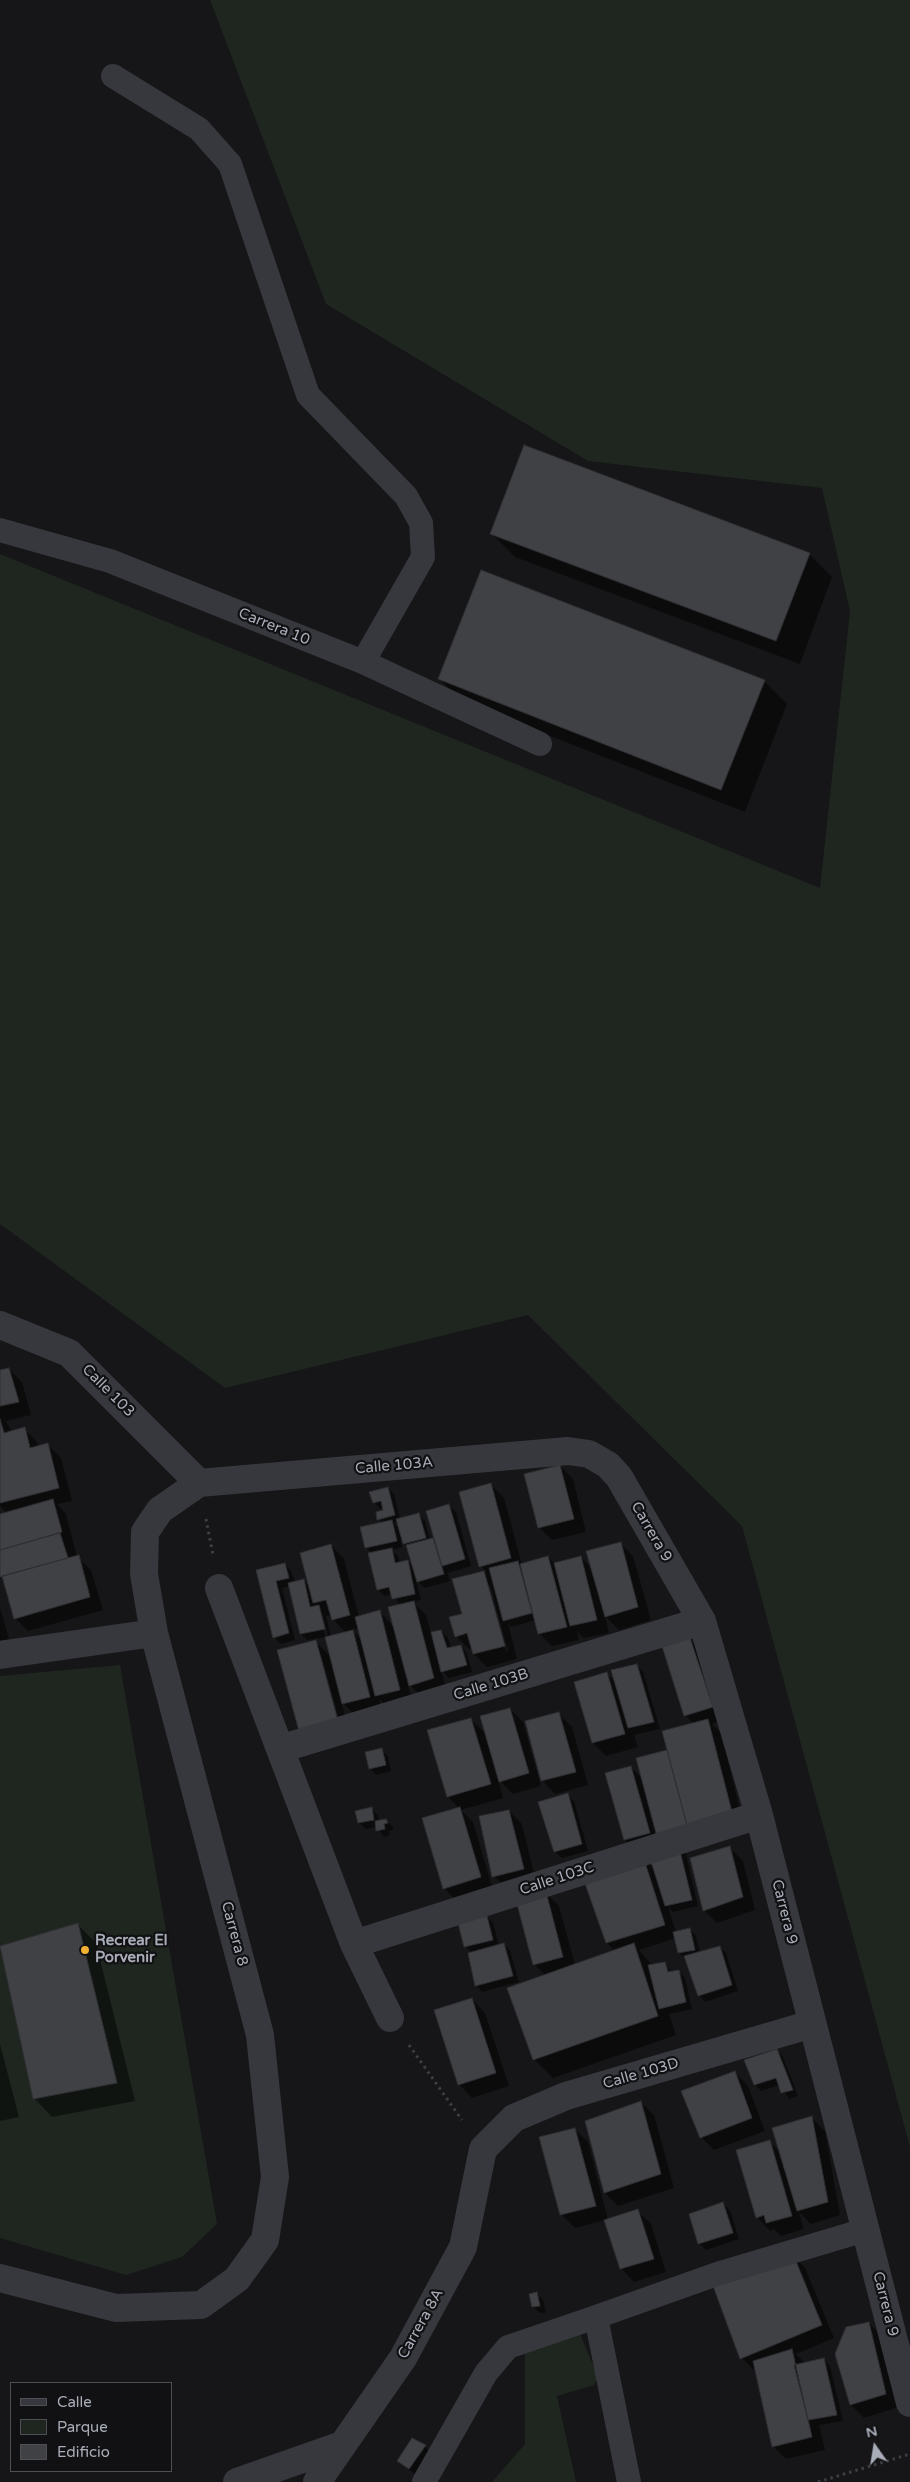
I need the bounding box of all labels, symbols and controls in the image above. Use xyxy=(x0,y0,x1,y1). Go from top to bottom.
street label: Carrera 10 xyxy=(236,605,312,649)
street label: Calle 103 xyxy=(78,1361,138,1421)
street label: Calle 103A xyxy=(354,1454,434,1478)
street label: Carrera 9 xyxy=(627,1499,675,1565)
street label: Calle 103B xyxy=(451,1665,531,1705)
street label: Calle 103C xyxy=(517,1858,597,1900)
street label: Carrera 9 xyxy=(767,1878,801,1946)
street label: Carrera 8 xyxy=(217,1900,251,1968)
place label: Recrear El Porvenir xyxy=(95,1932,168,1967)
marker: Recrear El Porvenir xyxy=(79,1944,91,1956)
street label: Calle 103D xyxy=(601,2055,681,2093)
street label: Carrera 9 xyxy=(868,2270,902,2338)
street label: Carrera 8A xyxy=(394,2286,448,2362)
legend xyxy=(10,2382,172,2472)
text: Calle xyxy=(57,2393,92,2411)
text: Parque xyxy=(57,2418,108,2436)
north arrow xyxy=(850,2422,900,2472)
text: N xyxy=(864,2422,879,2441)
text: Edificio xyxy=(57,2443,110,2461)

